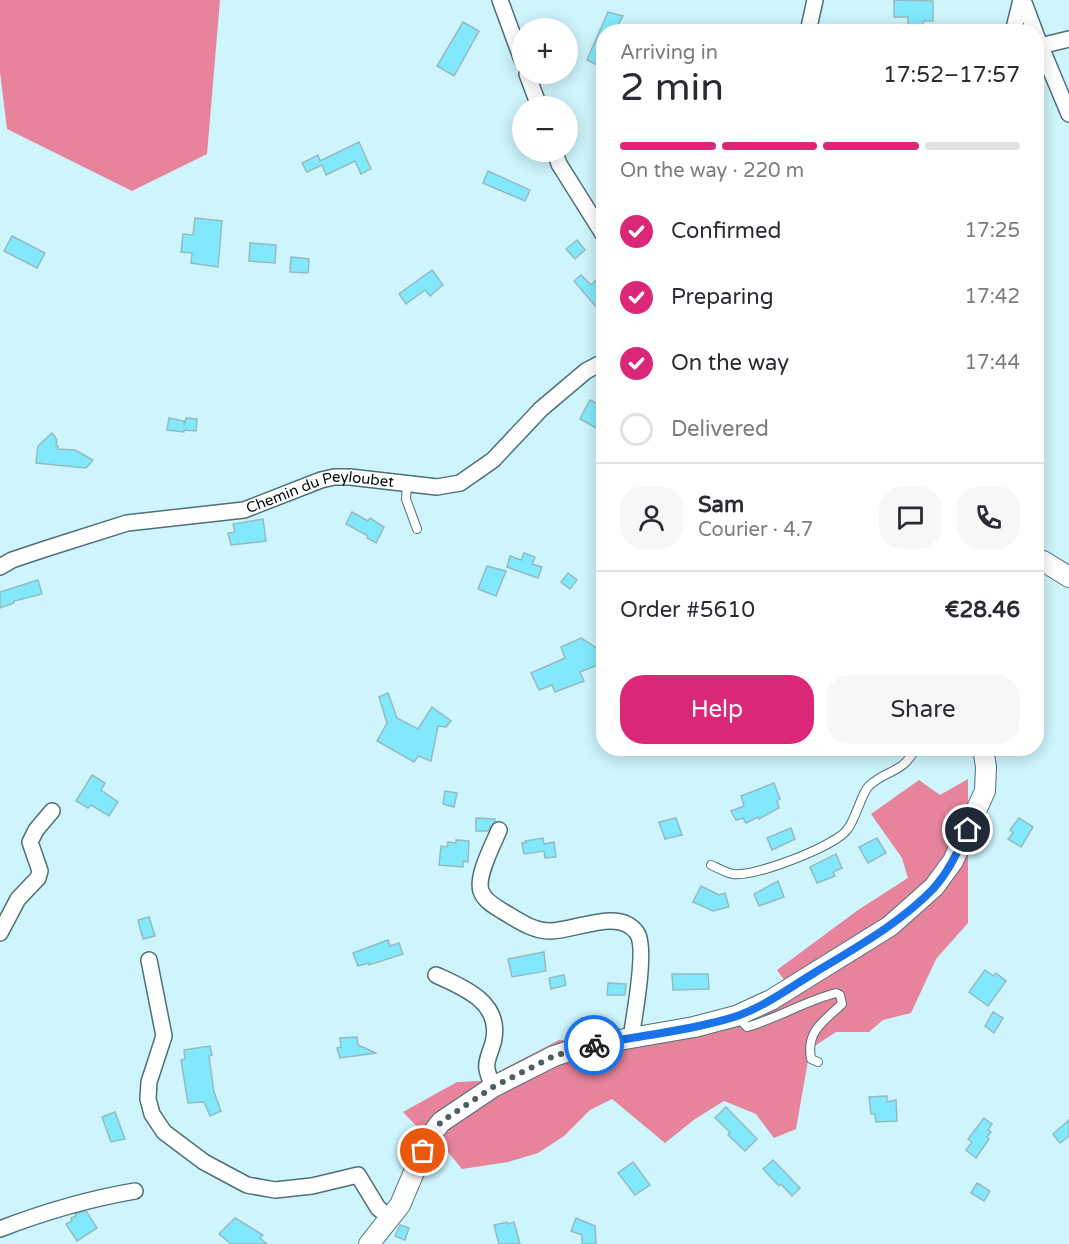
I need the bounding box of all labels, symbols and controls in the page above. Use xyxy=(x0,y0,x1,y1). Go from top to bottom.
map controls xyxy=(512,18,578,162)
button: + xyxy=(512,18,578,84)
text: Arriving in xyxy=(620,41,718,65)
text: 17:52–17:57 xyxy=(883,62,1020,88)
text: 2 min xyxy=(620,64,724,111)
button: − xyxy=(512,96,578,162)
text: On the way · 220 m xyxy=(620,159,804,183)
icon: check xyxy=(620,215,653,248)
text: Confirmed xyxy=(671,218,781,244)
text: 17:25 xyxy=(965,219,1020,243)
icon: check xyxy=(620,281,653,314)
text: Preparing xyxy=(671,284,774,310)
text: 17:42 xyxy=(965,285,1020,309)
icon: check xyxy=(620,347,653,380)
text: On the way xyxy=(671,350,789,376)
text: 17:44 xyxy=(965,351,1020,375)
text: Delivered xyxy=(671,416,769,442)
street label: Chemin du Peyloubet xyxy=(243,468,395,517)
button: person xyxy=(620,486,683,549)
button: chat xyxy=(879,486,942,549)
button: phone xyxy=(957,486,1020,549)
text: Sam xyxy=(698,492,744,518)
text: Courier · 4.7 xyxy=(698,518,813,542)
text: Order #5610 xyxy=(620,597,755,623)
text: €28.46 xyxy=(944,597,1020,623)
button: Help xyxy=(620,675,814,744)
button: Share xyxy=(826,675,1020,744)
pin xyxy=(942,804,993,855)
icon: home xyxy=(951,813,984,846)
courier xyxy=(564,1015,624,1075)
icon: bike xyxy=(578,1029,611,1062)
pin xyxy=(397,1125,448,1176)
icon: bag xyxy=(406,1134,439,1167)

